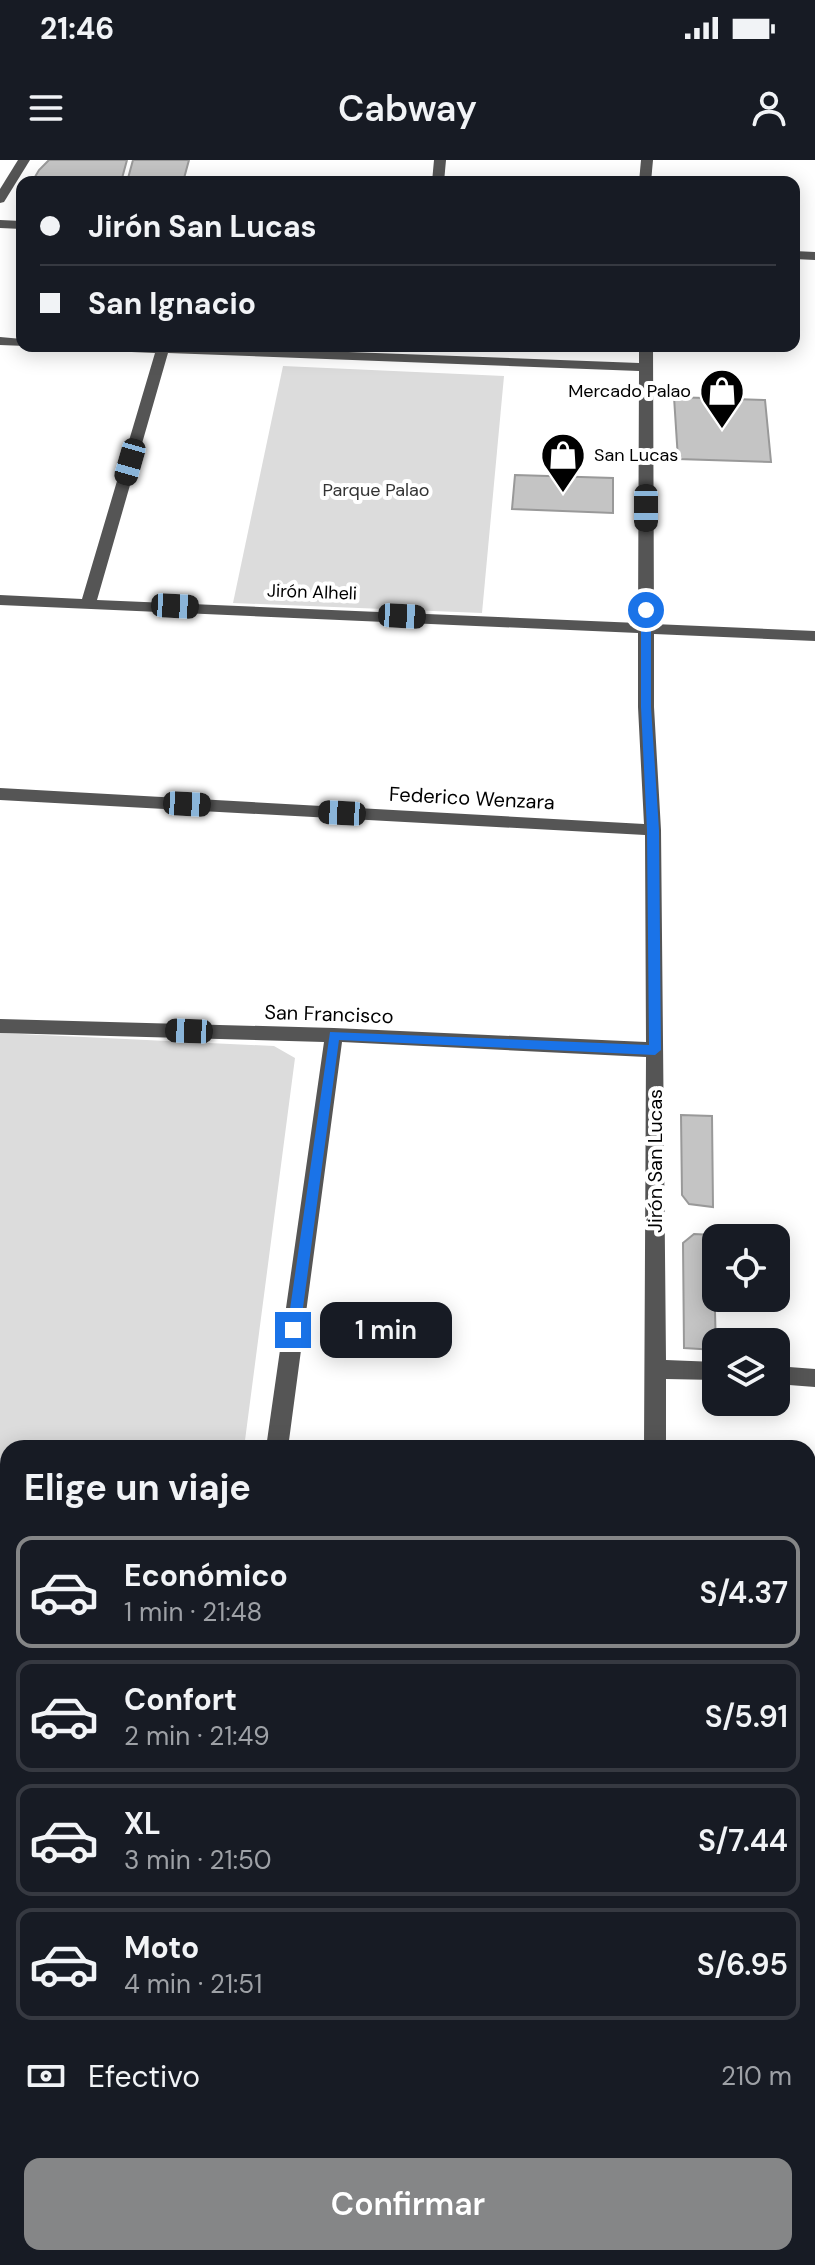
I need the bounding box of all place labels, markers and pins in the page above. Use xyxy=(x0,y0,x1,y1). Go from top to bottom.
shop icon: Mercado Palao xyxy=(698,367,746,430)
place label: Mercado Palao xyxy=(568,379,691,403)
shop icon: San Lucas xyxy=(539,431,587,494)
place label: San Lucas xyxy=(594,443,678,467)

